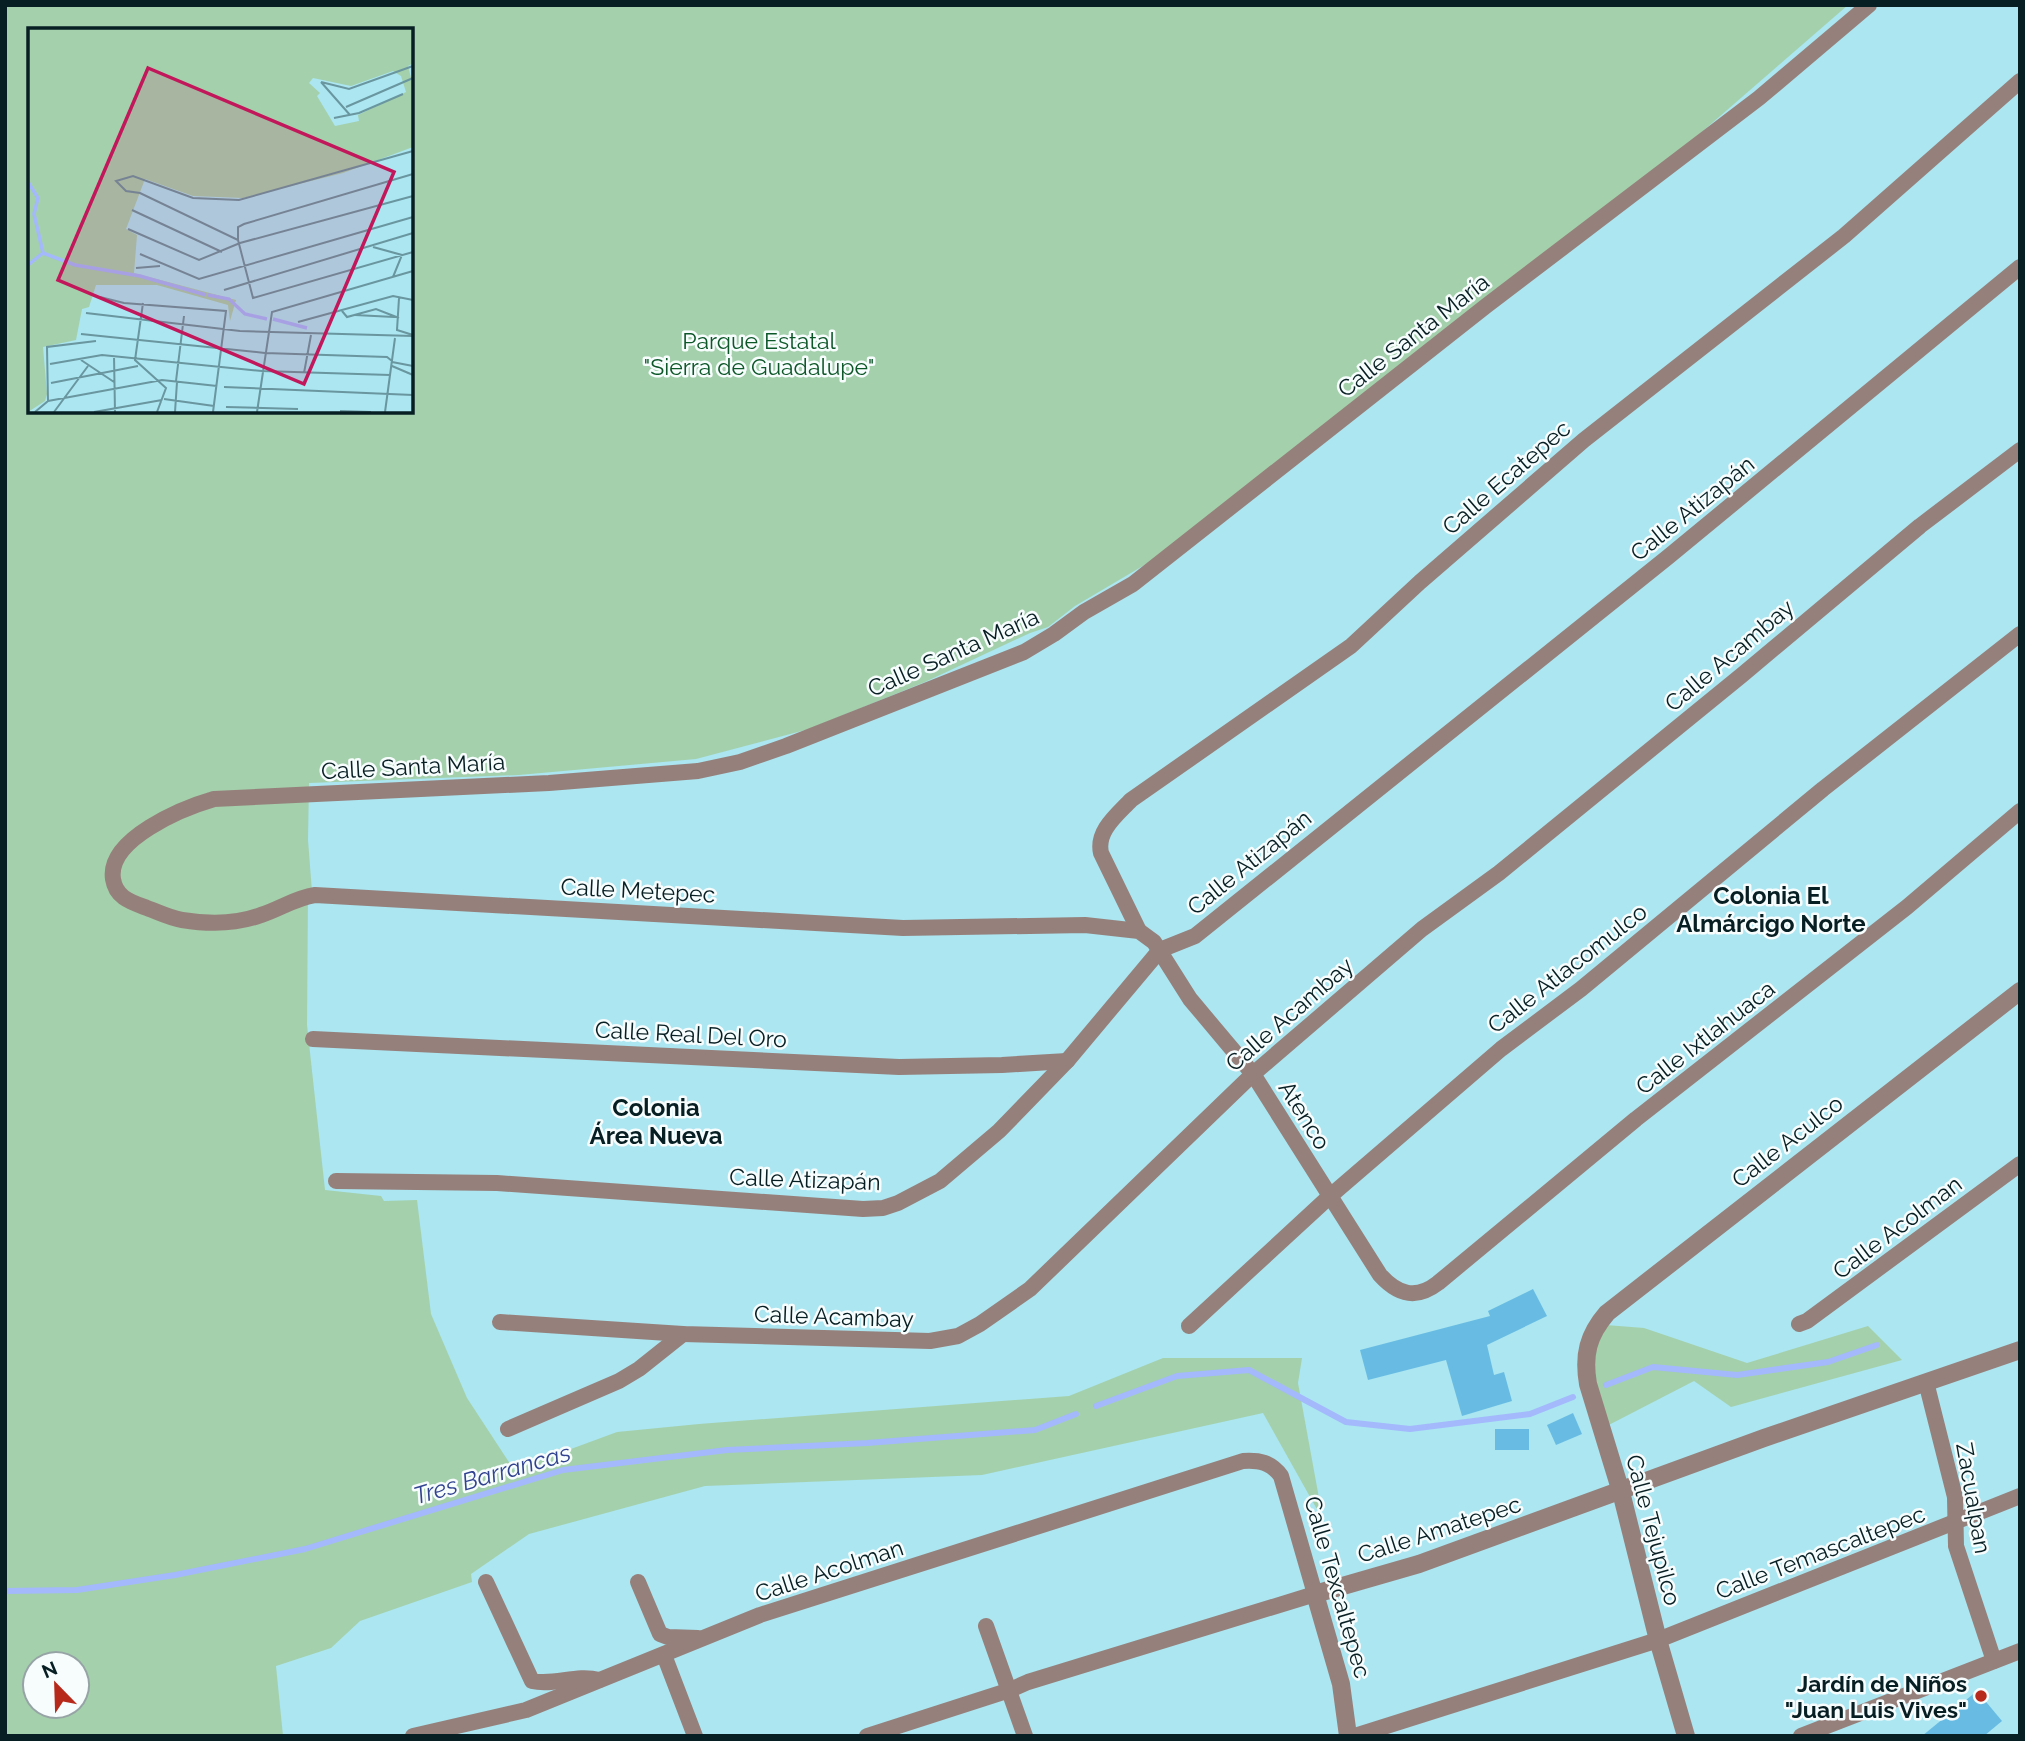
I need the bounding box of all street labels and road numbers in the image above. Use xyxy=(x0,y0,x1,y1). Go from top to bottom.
street label: Calle Santa María xyxy=(1332,268,1494,402)
street label: Calle Ecatepec xyxy=(1437,414,1575,540)
street label: Calle Atizapán xyxy=(1625,450,1759,566)
street label: Calle Acambay xyxy=(1659,593,1799,717)
street label: Calle Santa María xyxy=(863,602,1043,702)
street label: Calle Santa María xyxy=(320,748,506,784)
street label: Calle Atizapán xyxy=(1182,804,1316,920)
street label: Calle Metepec xyxy=(560,872,716,908)
street label: Calle Atlacomulco xyxy=(1482,897,1652,1039)
street label: Calle Acambay xyxy=(1220,951,1358,1077)
street label: Calle Ixtlahuaca xyxy=(1630,974,1780,1100)
street label: Calle Real Del Oro xyxy=(594,1015,788,1053)
street label: Atenco xyxy=(1273,1076,1337,1154)
street label: Calle Aculco xyxy=(1726,1089,1848,1193)
street label: Calle Atizapán xyxy=(729,1163,881,1195)
street label: Calle Acolman xyxy=(1827,1170,1967,1284)
street label: Calle Acambay xyxy=(754,1300,914,1332)
street label: Zacualpan xyxy=(1951,1440,1997,1556)
street label: Calle Tejupilco xyxy=(1621,1452,1687,1608)
street label: Calle Amatepec xyxy=(1354,1490,1524,1568)
street label: Calle Texcaltepec xyxy=(1299,1493,1377,1681)
street label: Calle Temascaltepec xyxy=(1712,1500,1928,1604)
street label: Calle Acolman xyxy=(751,1533,907,1607)

